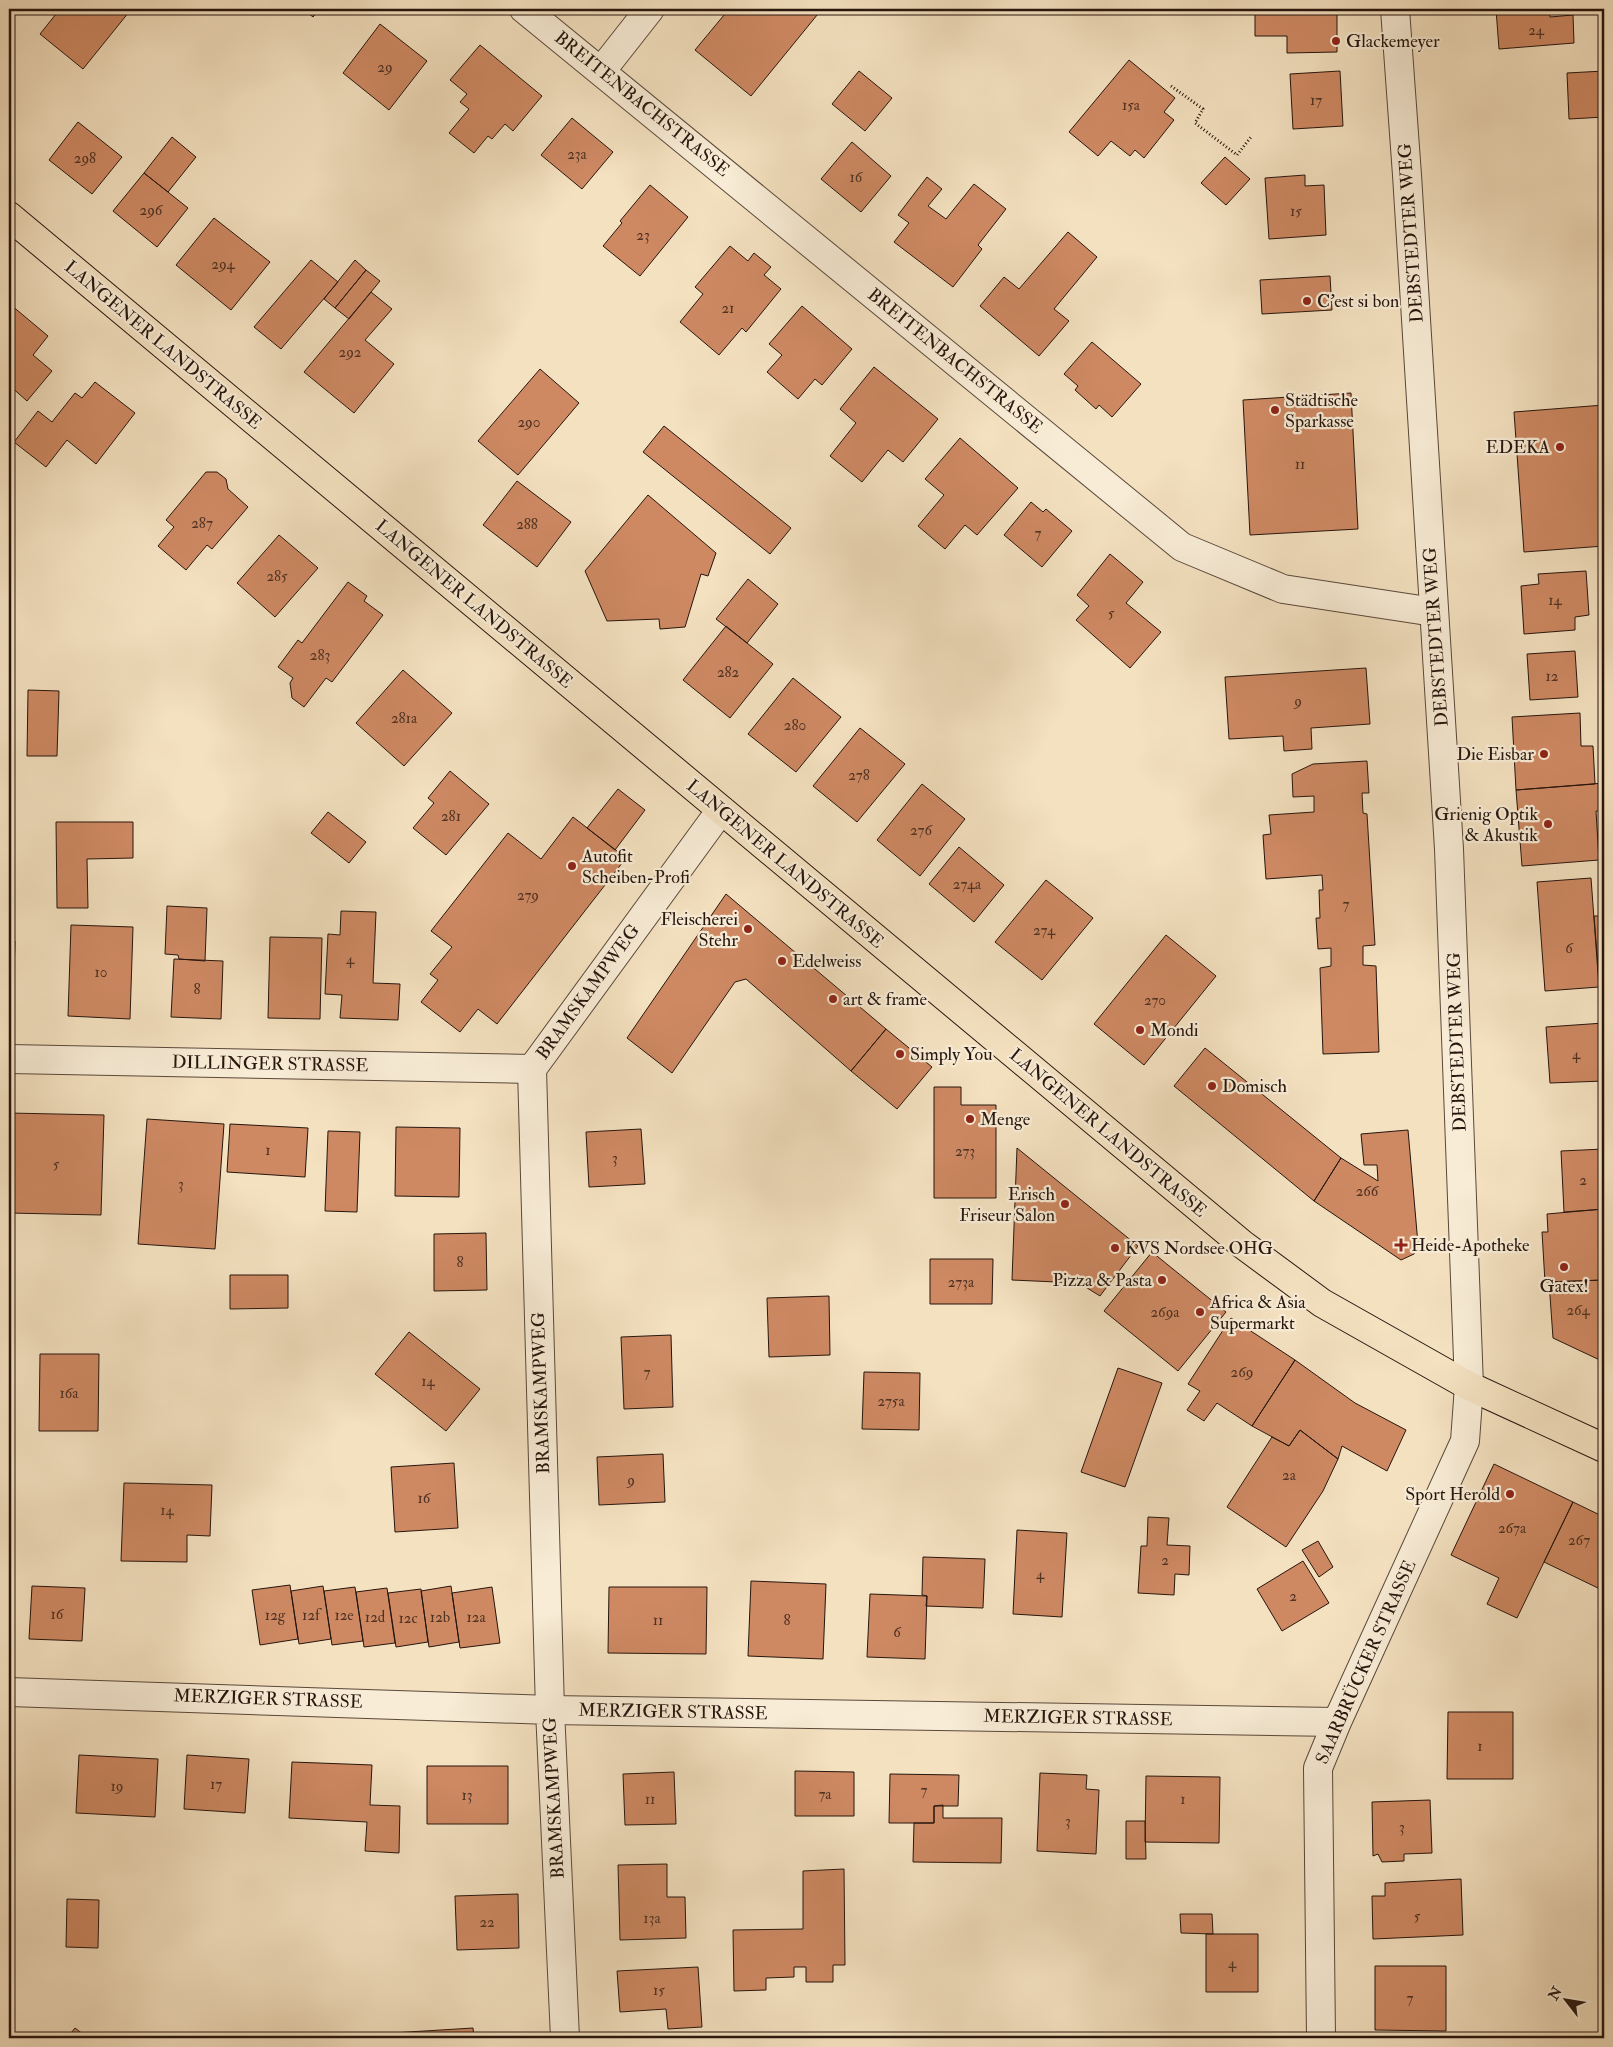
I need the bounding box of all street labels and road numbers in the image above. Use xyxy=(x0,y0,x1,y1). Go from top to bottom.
street label: BREITENBACHSTRASSE xyxy=(550,26,734,182)
street label: DEBSTEDTER WEG xyxy=(1393,143,1429,323)
street label: LANGENER LANDSTRASSE xyxy=(60,256,267,434)
street label: BREITENBACHSTRASSE xyxy=(863,283,1047,439)
street label: LANGENER LANDSTRASSE xyxy=(371,515,578,693)
street label: DEBSTEDTER WEG xyxy=(1418,547,1454,727)
street label: LANGENER LANDSTRASSE xyxy=(682,775,889,953)
street label: BRAMSKAMPWEG xyxy=(531,920,645,1064)
street label: DEBSTEDTER WEG xyxy=(1442,952,1472,1132)
street label: LANGENER LANDSTRASSE xyxy=(1005,1044,1212,1222)
street label: DILLINGER STRASSE xyxy=(172,1051,368,1077)
street label: BRAMSKAMPWEG xyxy=(527,1312,555,1474)
street label: SAARBRÜCKER STRASSE xyxy=(1311,1556,1421,1768)
street label: MERZIGER STRASSE xyxy=(173,1684,363,1714)
street label: MERZIGER STRASSE xyxy=(578,1699,768,1725)
street label: MERZIGER STRASSE xyxy=(983,1705,1173,1731)
street label: BRAMSKAMPWEG xyxy=(538,1717,570,1879)

